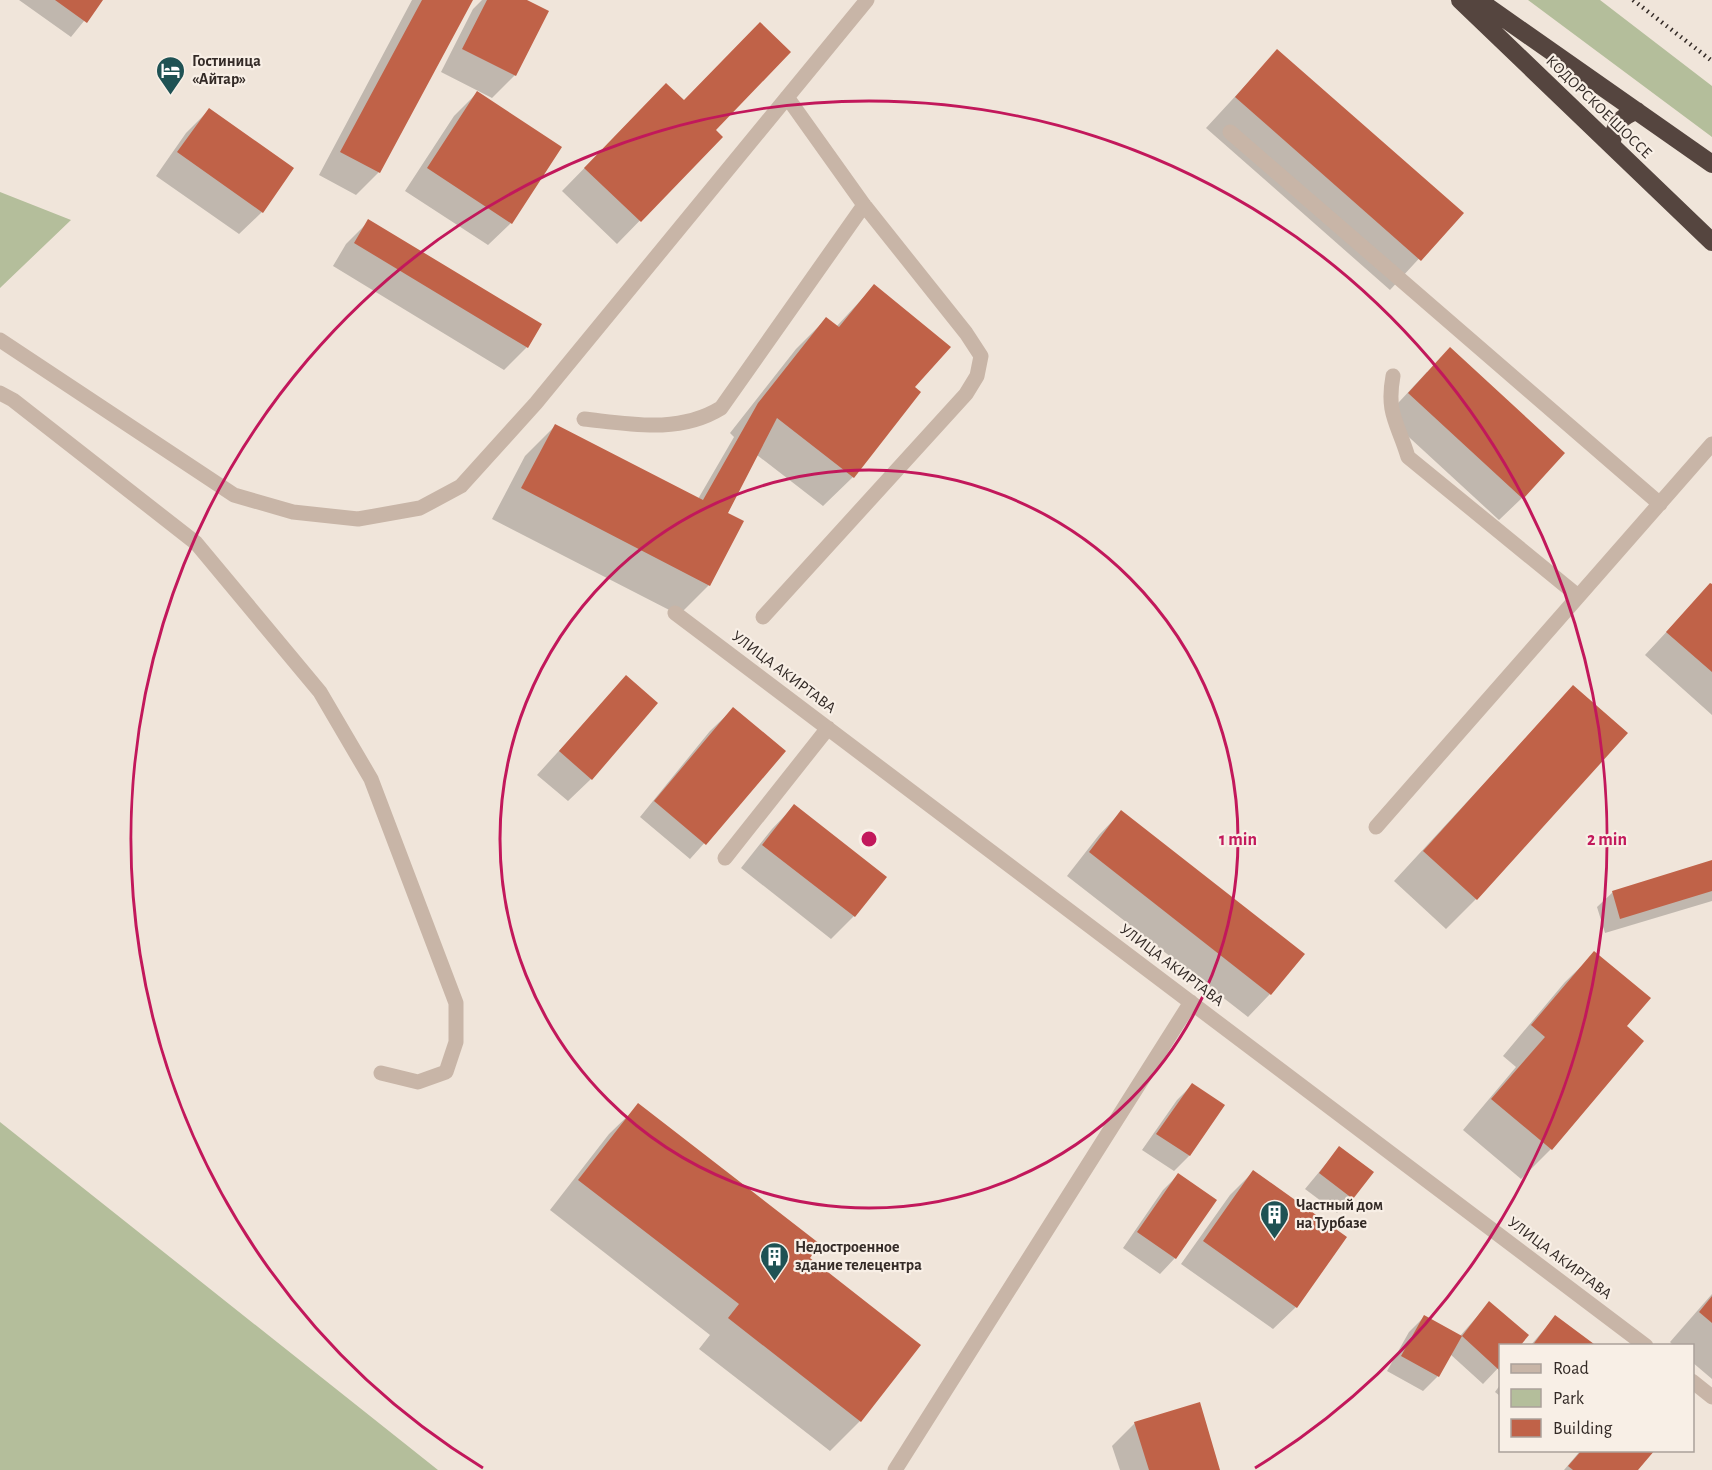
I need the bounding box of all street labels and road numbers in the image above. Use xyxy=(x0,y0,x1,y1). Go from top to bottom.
street label: КОДОРСКОЕ ШОССЕ xyxy=(1543,52,1655,162)
street label: УЛИЦА АКИРТАВА xyxy=(729,628,839,717)
street label: УЛИЦА АКИРТАВА xyxy=(1117,921,1227,1010)
street label: УЛИЦА АКИРТАВА xyxy=(1505,1214,1615,1303)

